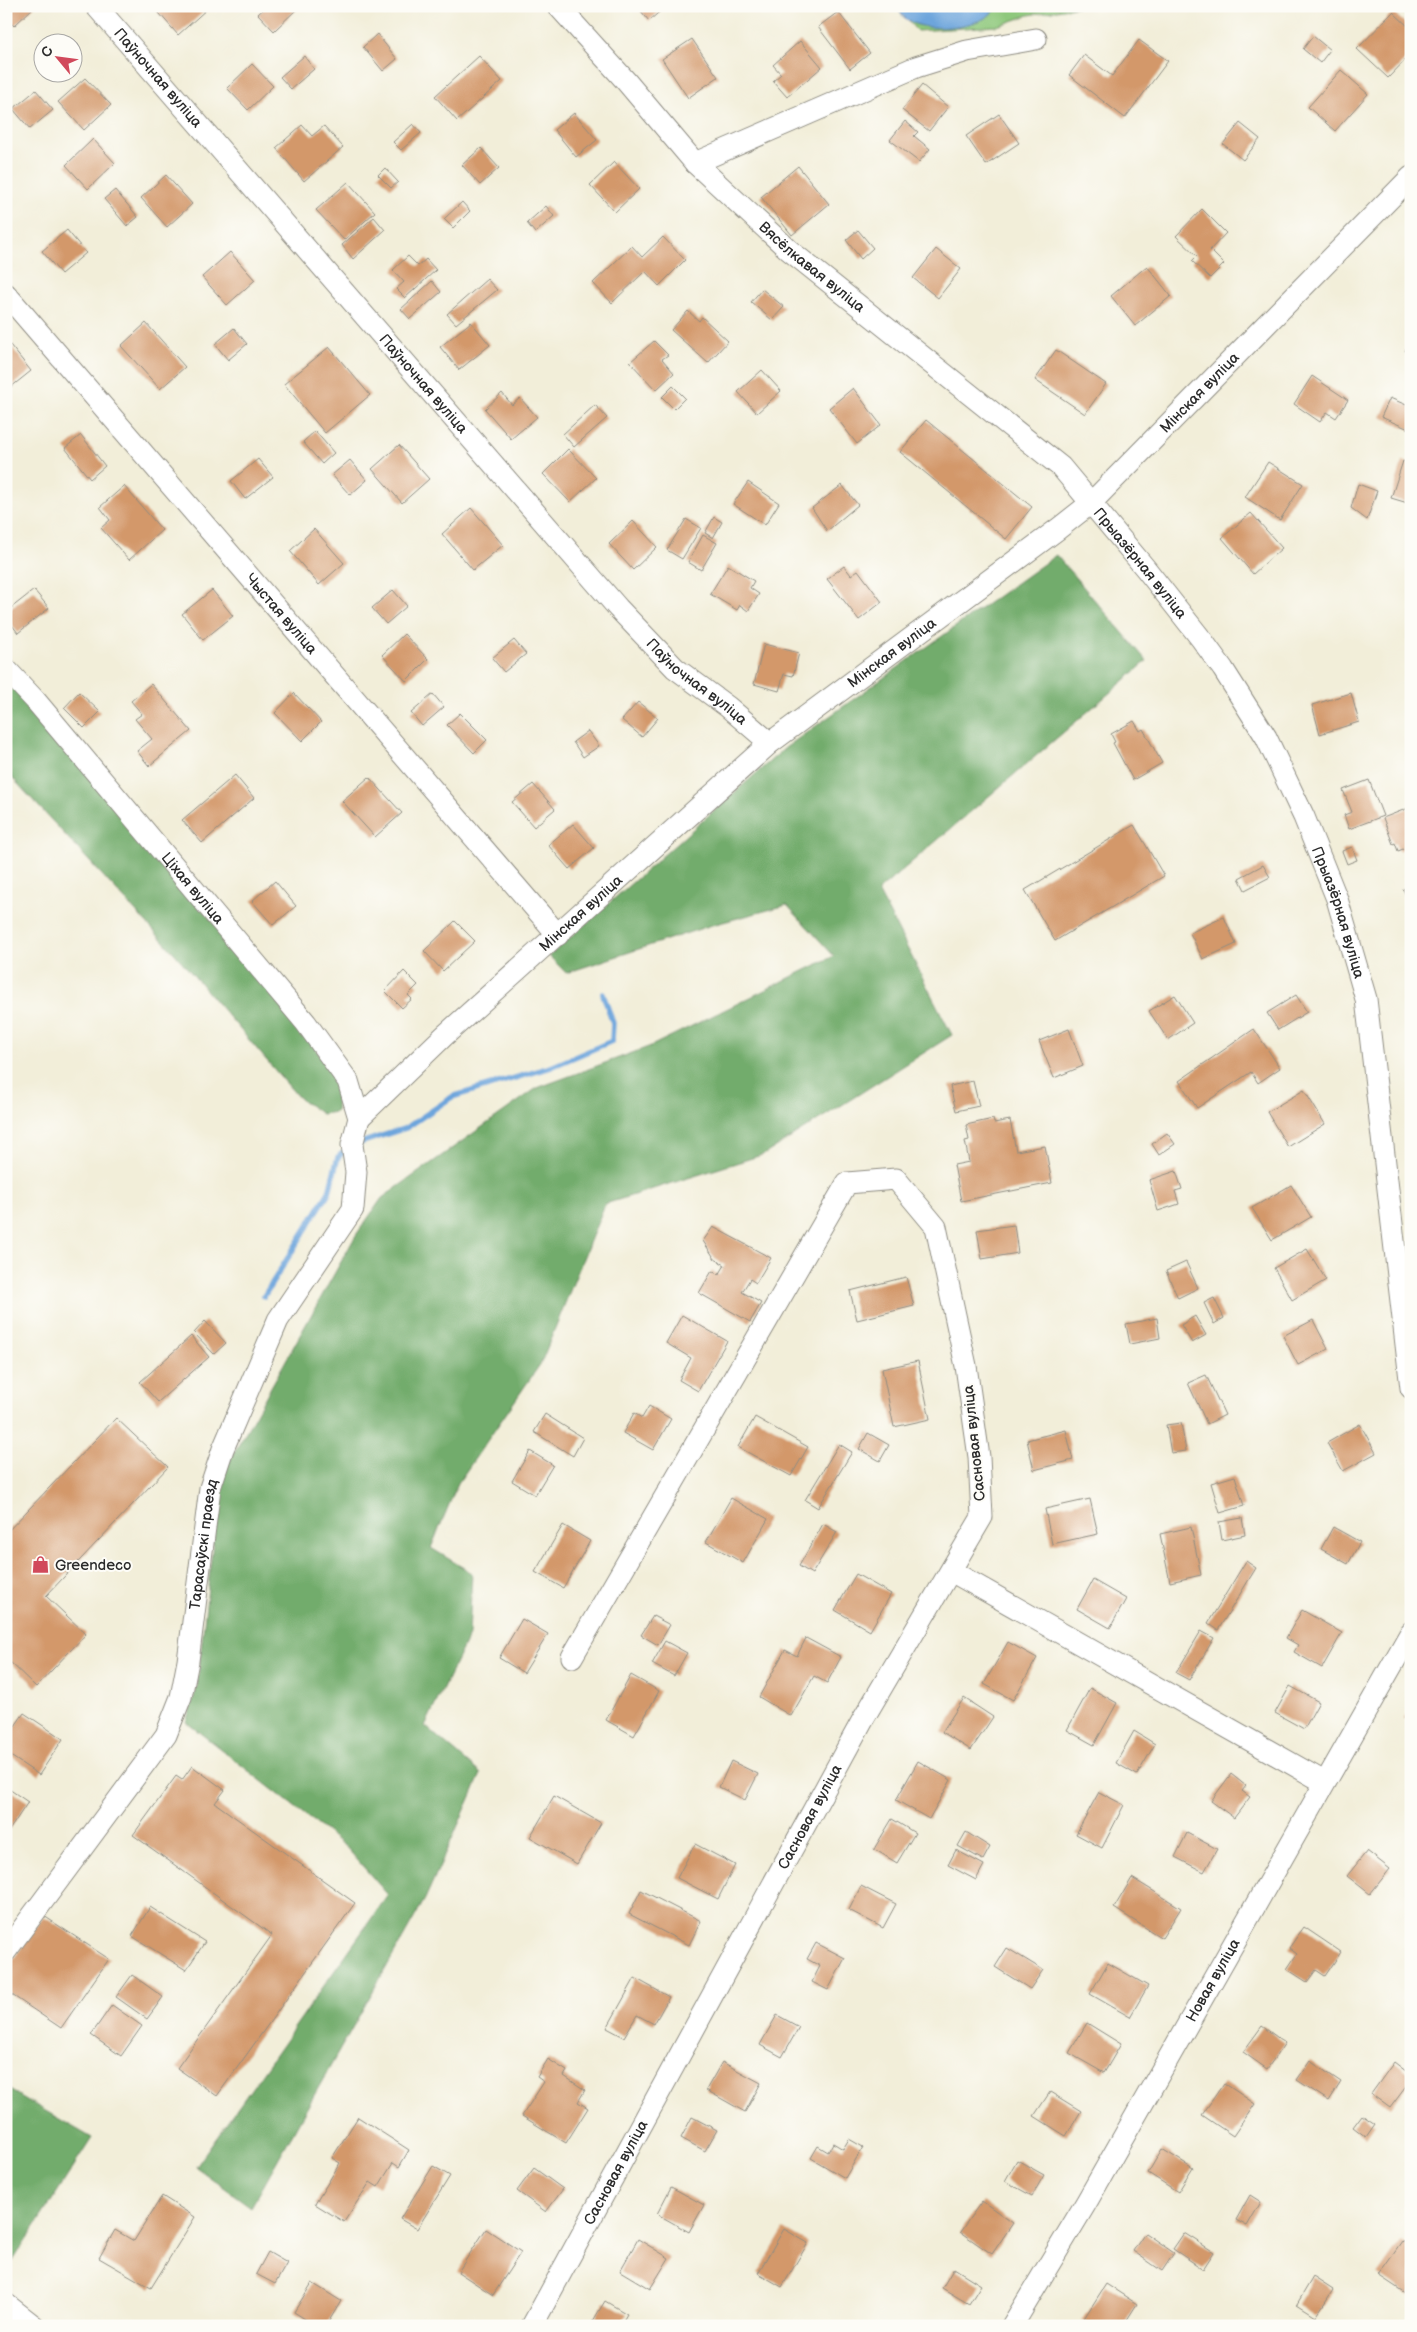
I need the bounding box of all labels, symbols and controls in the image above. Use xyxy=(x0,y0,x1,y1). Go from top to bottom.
street label: Паўночная вуліца xyxy=(110,24,206,132)
north arrow xyxy=(32,32,82,82)
text: С xyxy=(37,43,57,60)
street label: Вясёлкавая вуліца xyxy=(755,218,869,317)
street label: Паўночная вуліца xyxy=(375,330,472,438)
street label: Мінская вуліца xyxy=(1156,348,1244,437)
street label: Прыазёрная вуліца xyxy=(1089,504,1191,623)
street label: Чыстая вуліца xyxy=(241,570,321,659)
street label: Мінская вуліца xyxy=(844,614,940,692)
street label: Паўночная вуліца xyxy=(642,635,751,729)
street label: Прыазёрная вуліца xyxy=(1307,844,1369,981)
street label: Ціхая вуліца xyxy=(157,849,228,928)
street label: Мінская вуліца xyxy=(535,871,627,956)
street label: Сасновая вуліца xyxy=(959,1384,990,1502)
street label: Тарасаўскі праезд xyxy=(186,1476,222,1611)
shop icon: Greendeco xyxy=(31,1555,51,1575)
place label: Greendeco xyxy=(55,1556,132,1575)
street label: Сасновая вуліца xyxy=(774,1761,846,1873)
street label: Новая вуліца xyxy=(1182,1935,1245,2025)
street label: Сасновая вуліца xyxy=(580,2117,653,2228)

